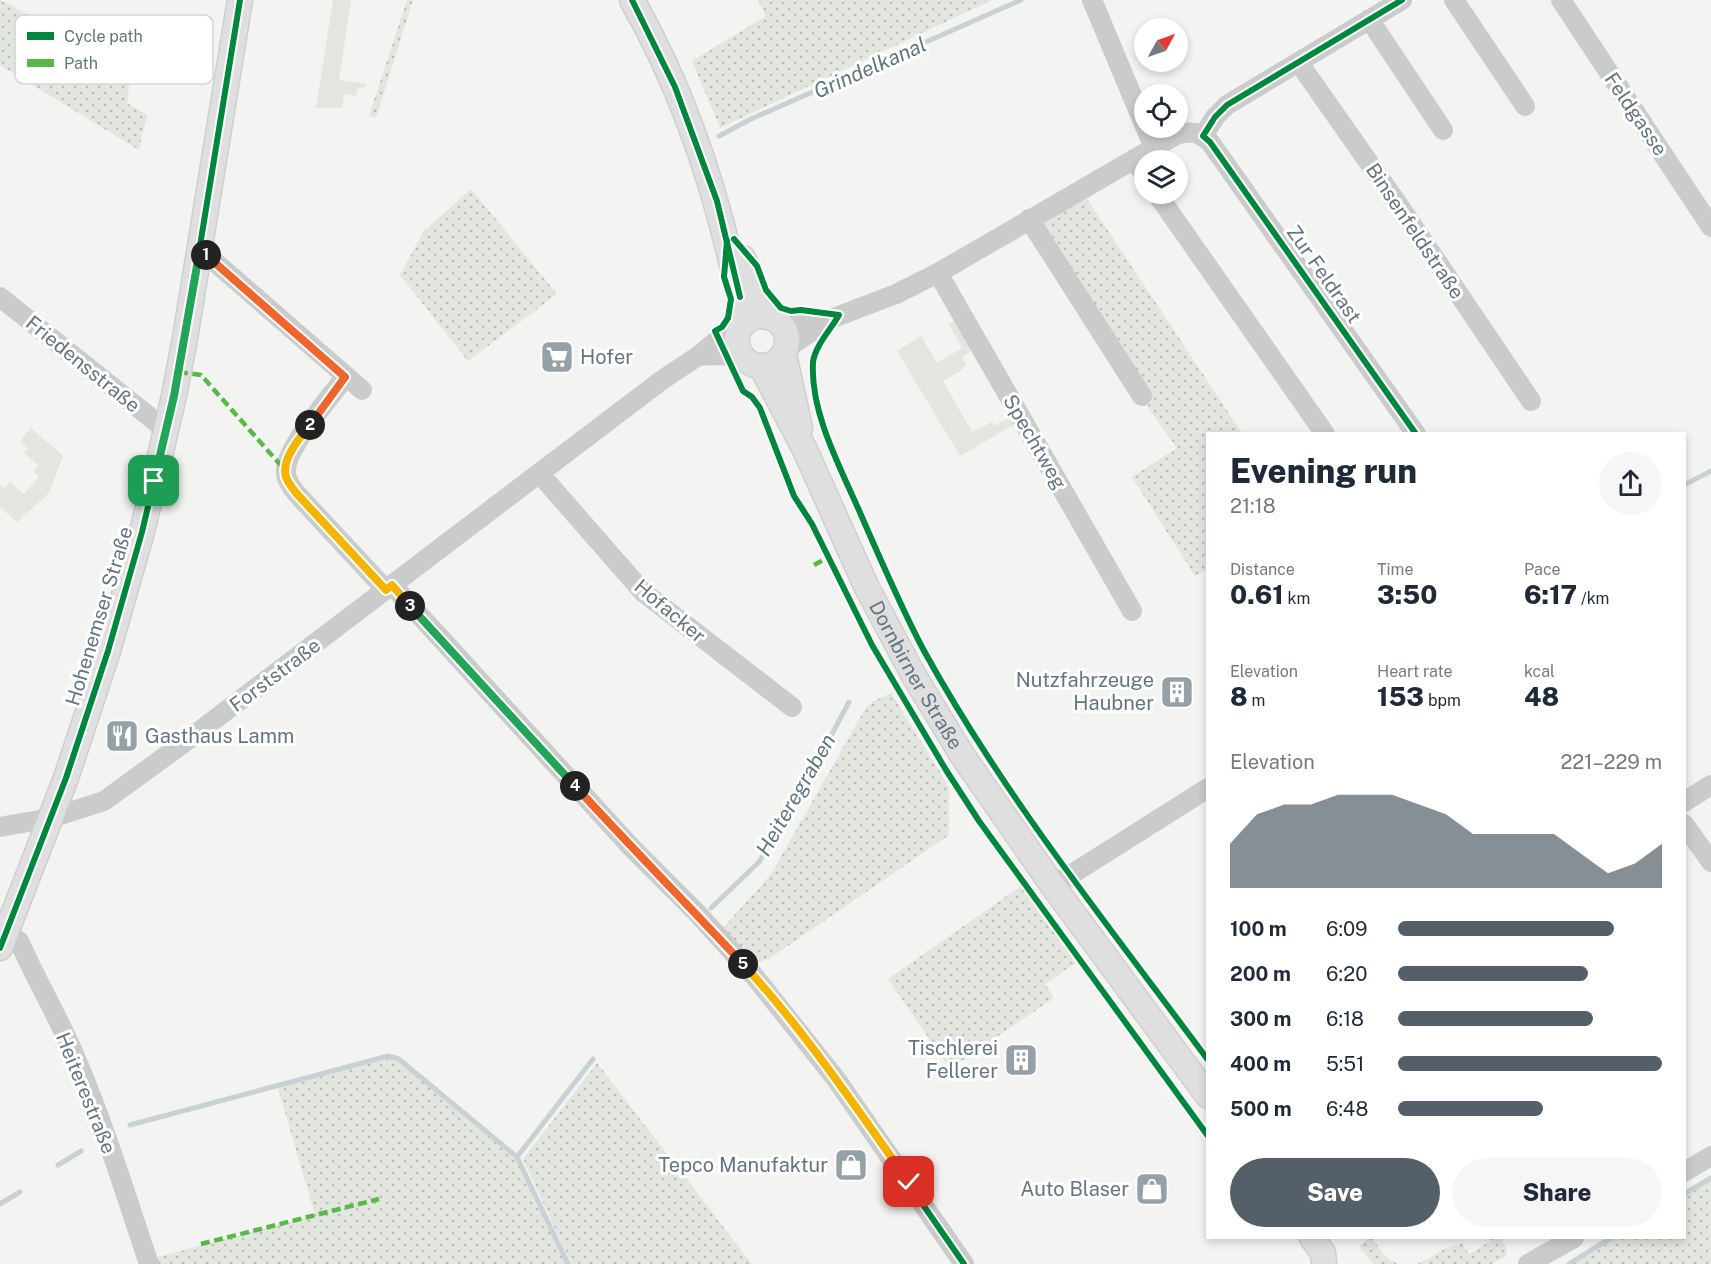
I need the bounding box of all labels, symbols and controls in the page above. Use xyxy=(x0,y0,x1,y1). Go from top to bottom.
legend xyxy=(15,15,213,84)
north arrow xyxy=(1134,18,1188,72)
map controls xyxy=(1134,18,1188,204)
text: Cycle path xyxy=(64,27,143,46)
water label: Grindelkanal xyxy=(810,32,930,104)
text: Path xyxy=(64,54,98,73)
street label: Feldgasse xyxy=(1599,68,1673,160)
button: locate xyxy=(1134,84,1188,138)
button: layers xyxy=(1134,150,1188,204)
street label: Binsenfeldstraße xyxy=(1361,159,1469,303)
street label: Zur Feldrast xyxy=(1282,221,1366,327)
pin: 1 xyxy=(191,240,221,270)
text: 1 xyxy=(203,245,209,264)
street label: Friedensstraße xyxy=(21,311,145,417)
supermarket icon: Hofer xyxy=(539,339,575,375)
place label: Hofer xyxy=(580,345,633,369)
street label: Spechtweg xyxy=(998,390,1072,494)
pin: 2 xyxy=(295,410,325,440)
text: 2 xyxy=(305,415,315,434)
text: Evening run xyxy=(1230,452,1417,490)
button: share xyxy=(1599,452,1662,515)
pin xyxy=(128,455,179,506)
icon: arrive xyxy=(137,464,170,497)
text: 21:18 xyxy=(1230,494,1276,518)
street label: Hohenemser Straße xyxy=(60,524,138,708)
text: Distance xyxy=(1230,560,1295,579)
text: Time xyxy=(1377,560,1413,579)
text: Pace xyxy=(1524,560,1561,579)
street label: Hofacker xyxy=(629,574,711,648)
text: 0.61 xyxy=(1230,579,1284,610)
text: 3:50 xyxy=(1377,579,1437,610)
text: 6:17 xyxy=(1524,579,1577,610)
text: km xyxy=(1284,589,1310,608)
text: /km xyxy=(1577,589,1609,608)
pin: 3 xyxy=(395,591,425,621)
text: 3 xyxy=(405,596,415,615)
street label: Dornbirner Straße xyxy=(864,597,968,754)
street label: Forststraße xyxy=(225,633,325,717)
text: Elevation xyxy=(1230,662,1298,681)
text: Heart rate xyxy=(1377,662,1453,681)
text: kcal xyxy=(1524,662,1555,681)
place label: Nutzfahrzeuge Haubner xyxy=(1016,668,1154,715)
building icon: Nutzfahrzeuge Haubner xyxy=(1159,674,1195,710)
text: 8 xyxy=(1230,681,1248,712)
text: 153 xyxy=(1377,681,1424,712)
text: 48 xyxy=(1524,681,1559,712)
text: m xyxy=(1248,691,1265,710)
text: bpm xyxy=(1424,691,1461,710)
restaurant icon: Gasthaus Lamm xyxy=(104,718,140,754)
place label: Gasthaus Lamm xyxy=(145,724,294,748)
water label: Heiteregraben xyxy=(751,729,841,860)
text: Elevation xyxy=(1230,750,1315,774)
text: 221–229 m xyxy=(1560,750,1662,774)
pin: 4 xyxy=(560,771,590,801)
text: 4 xyxy=(570,776,580,795)
text: 100 m xyxy=(1230,917,1287,941)
text: 6:09 xyxy=(1326,917,1368,941)
pin: 5 xyxy=(728,949,758,979)
text: 5 xyxy=(738,954,748,973)
text: 200 m xyxy=(1230,962,1291,986)
text: 6:20 xyxy=(1326,962,1368,986)
text: 300 m xyxy=(1230,1007,1291,1031)
text: 6:18 xyxy=(1326,1007,1364,1031)
street label: Heiterestraße xyxy=(51,1029,121,1157)
place label: Tischlerei Fellerer xyxy=(908,1036,998,1083)
building icon: Tischlerei Fellerer xyxy=(1003,1042,1039,1078)
text: 400 m xyxy=(1230,1052,1291,1076)
text: 5:51 xyxy=(1326,1052,1364,1076)
text: 500 m xyxy=(1230,1097,1292,1121)
text: 6:48 xyxy=(1326,1097,1368,1121)
shop icon: Tepco Manufaktur xyxy=(833,1147,869,1183)
place label: Tepco Manufaktur xyxy=(658,1153,828,1177)
pin xyxy=(883,1156,934,1207)
button: Save xyxy=(1230,1158,1440,1227)
button: Share xyxy=(1452,1158,1662,1227)
icon: check xyxy=(892,1165,925,1198)
shop icon: Auto Blaser xyxy=(1134,1171,1170,1207)
place label: Auto Blaser xyxy=(1020,1177,1129,1201)

